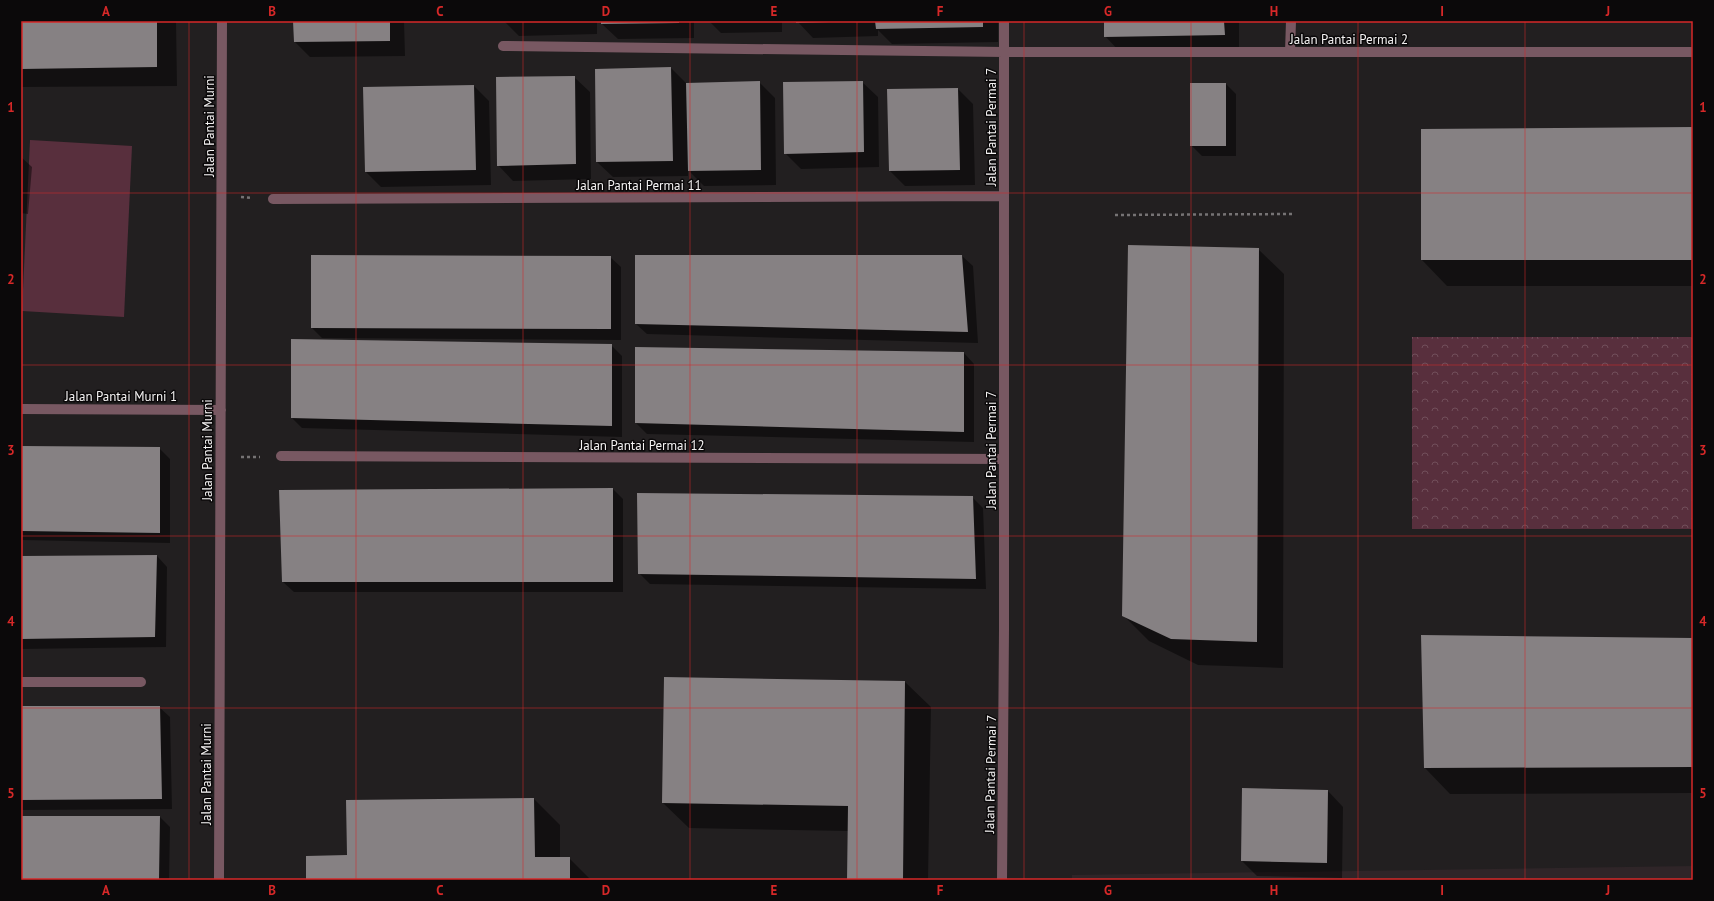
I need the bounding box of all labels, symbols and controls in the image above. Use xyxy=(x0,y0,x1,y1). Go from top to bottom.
text: A xyxy=(102,3,110,20)
text: B xyxy=(268,3,276,20)
text: C xyxy=(436,3,444,20)
text: D xyxy=(602,3,610,20)
text: E xyxy=(771,3,778,20)
text: F xyxy=(937,3,944,20)
text: G xyxy=(1104,3,1112,20)
text: H xyxy=(1270,3,1278,20)
text: I xyxy=(1440,3,1444,20)
text: J xyxy=(1605,3,1610,20)
street label: Jalan Pantai Permai 2 xyxy=(1289,31,1408,48)
street label: Jalan Pantai Permai 7 xyxy=(983,68,1000,187)
street label: Jalan Pantai Murni xyxy=(201,75,218,178)
text: 1 xyxy=(7,99,15,116)
text: 1 xyxy=(1699,99,1707,116)
street label: Jalan Pantai Permai 11 xyxy=(575,177,702,194)
text: 2 xyxy=(7,271,15,288)
text: 2 xyxy=(1699,271,1707,288)
street label: Jalan Pantai Murni 1 xyxy=(64,388,177,405)
street label: Jalan Pantai Permai 7 xyxy=(983,391,1000,510)
street label: Jalan Pantai Murni xyxy=(199,399,216,502)
street label: Jalan Pantai Permai 12 xyxy=(578,437,705,454)
text: 3 xyxy=(7,442,15,459)
text: 3 xyxy=(1699,442,1707,459)
text: 4 xyxy=(7,613,15,630)
text: 4 xyxy=(1699,613,1707,630)
street label: Jalan Pantai Permai 7 xyxy=(981,715,1000,834)
street label: Jalan Pantai Murni xyxy=(198,723,215,826)
text: 5 xyxy=(7,785,15,802)
text: 5 xyxy=(1699,785,1707,802)
text: A xyxy=(102,882,110,899)
text: B xyxy=(268,882,276,899)
text: C xyxy=(436,882,444,899)
text: D xyxy=(602,882,610,899)
text: E xyxy=(771,882,778,899)
text: F xyxy=(937,882,944,899)
text: G xyxy=(1104,882,1112,899)
text: H xyxy=(1270,882,1278,899)
text: I xyxy=(1440,882,1444,899)
text: J xyxy=(1605,882,1610,899)

